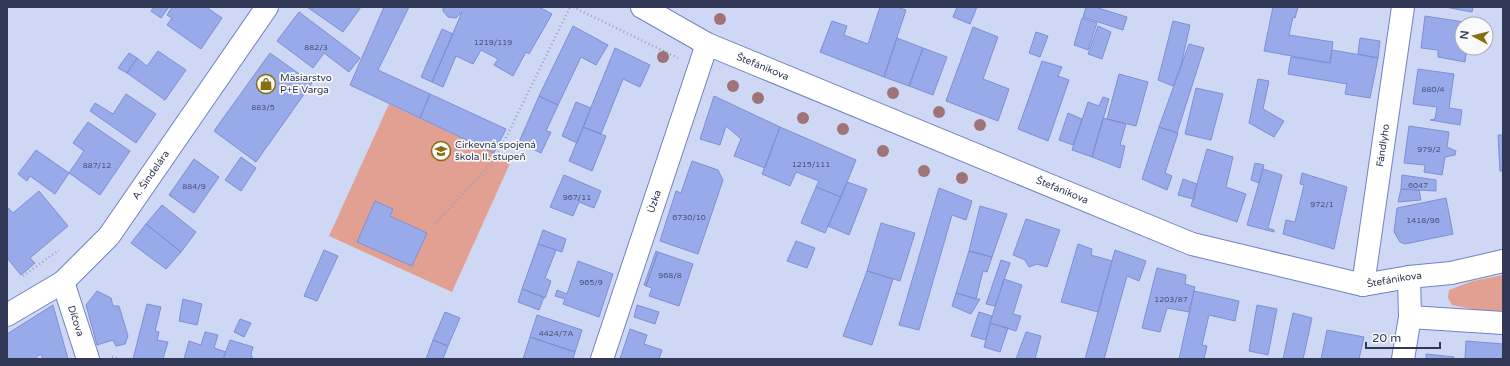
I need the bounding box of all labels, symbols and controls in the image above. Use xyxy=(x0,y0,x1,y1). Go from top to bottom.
north arrow xyxy=(1454,16,1494,56)
text: N xyxy=(1458,30,1472,40)
house number: 1219/119 xyxy=(474,38,512,47)
house number: 882/3 xyxy=(304,43,328,52)
street label: Štefánikova xyxy=(735,51,791,83)
place label: Mäsiarstvo P+E Varga xyxy=(280,72,332,96)
shop icon: Mäsiarstvo P+E Varga xyxy=(255,73,277,95)
house number: 880/4 xyxy=(1421,85,1445,94)
house number: 883/5 xyxy=(251,103,275,112)
street label: Fándlyho xyxy=(1374,123,1392,168)
place label: Cirkevná spojená škola II. stupeň xyxy=(455,139,536,163)
school or university icon: Cirkevná spojená škola II. stupeň xyxy=(430,140,452,162)
house number: 979/2 xyxy=(1417,145,1441,154)
street label: A. Šindelára xyxy=(130,148,172,202)
house number: 1215/111 xyxy=(792,160,830,169)
house number: 887/12 xyxy=(83,161,111,170)
street label: Štefánikova xyxy=(1034,174,1090,207)
house number: 6047 xyxy=(1408,181,1428,190)
house number: 884/9 xyxy=(182,182,206,191)
street label: Úzka xyxy=(645,188,664,215)
house number: 967/11 xyxy=(563,193,591,202)
house number: 972/1 xyxy=(1310,200,1334,209)
house number: 6730/10 xyxy=(672,213,706,222)
house number: 1418/96 xyxy=(1406,216,1440,225)
street label: Štefánikova xyxy=(1366,270,1422,290)
house number: 968/8 xyxy=(658,271,682,280)
house number: 965/9 xyxy=(579,278,603,287)
house number: 1203/87 xyxy=(1154,295,1188,304)
street label: Díčova xyxy=(65,304,86,338)
scale bar xyxy=(1366,324,1440,350)
house number: 4424/7A xyxy=(539,329,573,338)
text: 20 m xyxy=(1372,331,1401,345)

